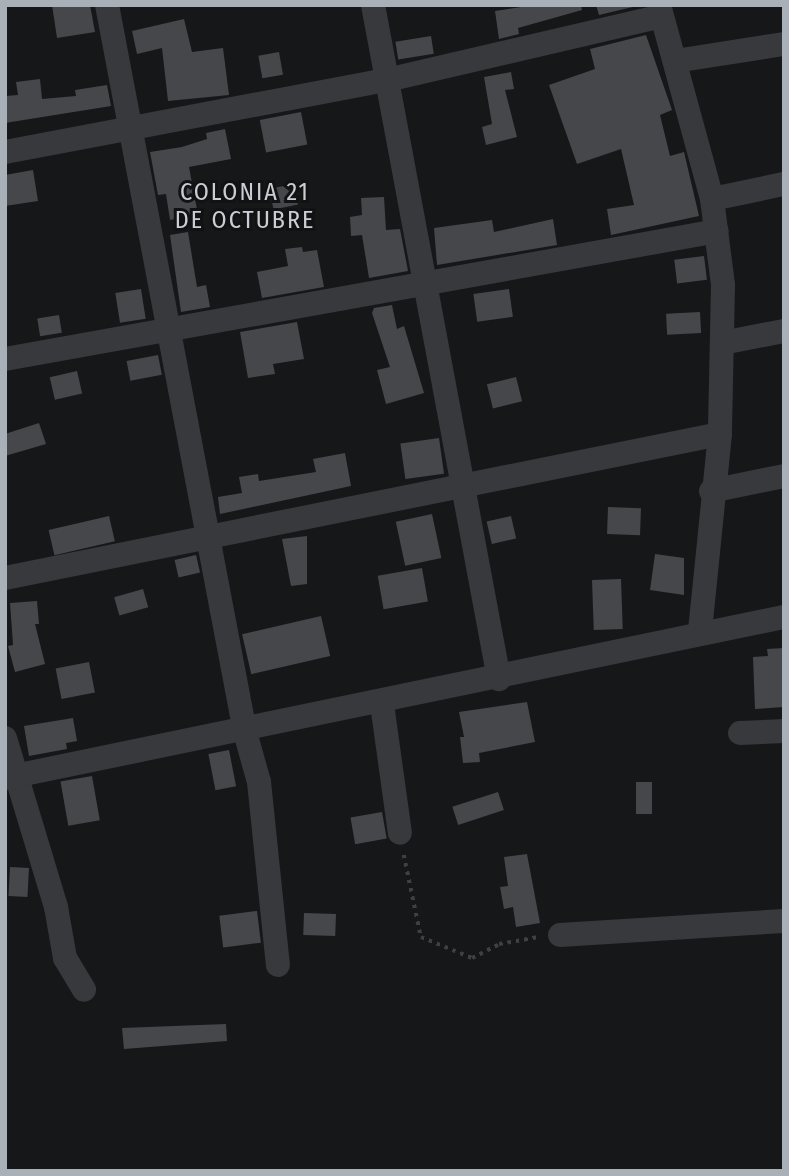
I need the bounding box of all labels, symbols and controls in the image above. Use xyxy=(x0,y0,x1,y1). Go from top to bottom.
district label: COLONIA 21 DE OCTUBRE xyxy=(176,179,314,235)

